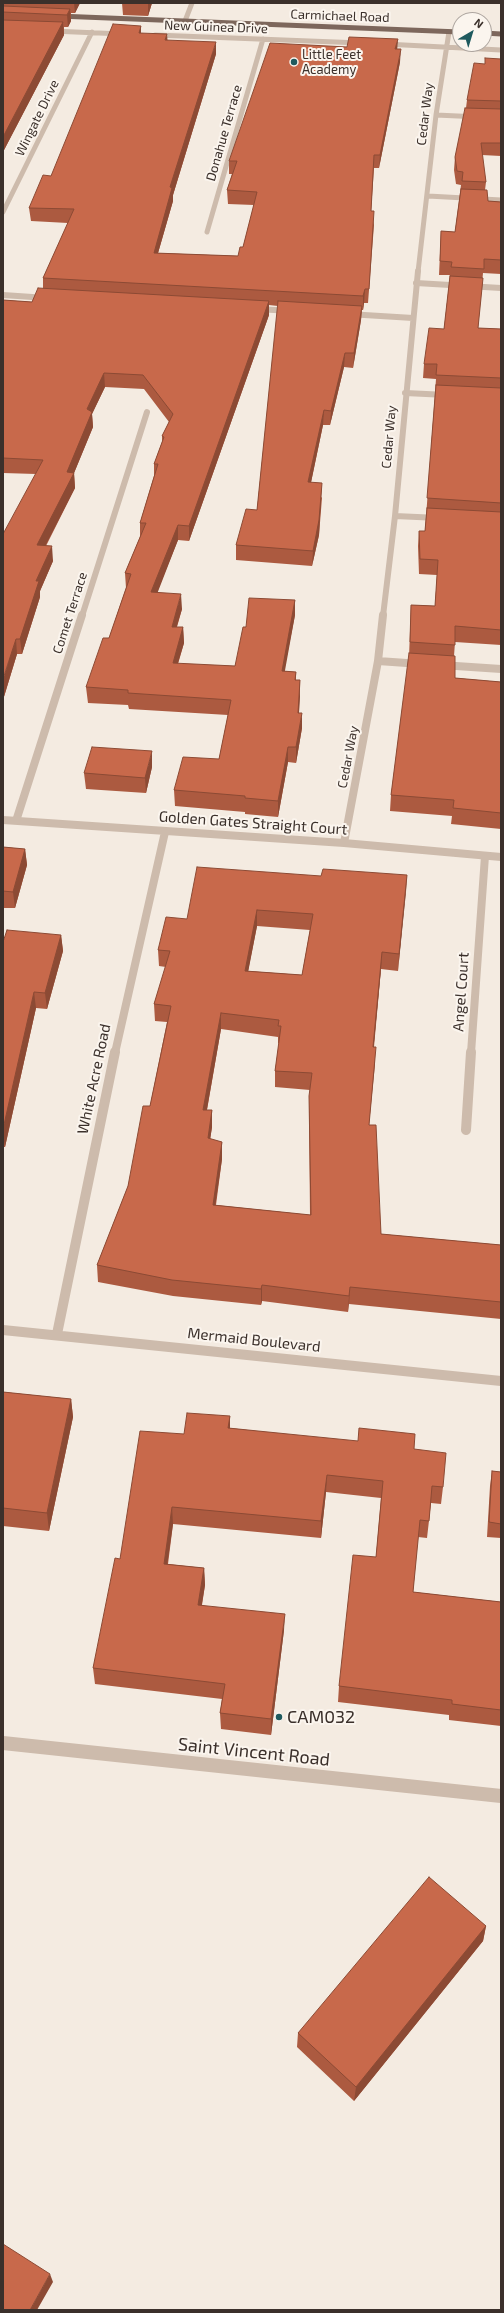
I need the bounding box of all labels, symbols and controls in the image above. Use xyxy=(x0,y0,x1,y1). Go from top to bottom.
street label: Carmichael Road xyxy=(290,6,390,26)
north arrow xyxy=(452,12,492,52)
text: N xyxy=(472,15,486,31)
street label: New Guinea Drive xyxy=(164,17,268,37)
place label: Little Feet Academy xyxy=(302,47,361,78)
marker: Little Feet Academy xyxy=(289,57,299,67)
street label: Wingate Drive xyxy=(12,77,62,159)
street label: Cedar Way xyxy=(413,82,437,146)
street label: Donahue Terrace xyxy=(203,83,245,183)
street label: Cedar Way xyxy=(378,405,400,469)
street label: Comet Terrace xyxy=(49,570,91,656)
street label: Cedar Way xyxy=(334,724,362,790)
street label: Golden Gates Straight Court xyxy=(158,807,348,839)
street label: Angel Court xyxy=(449,952,473,1032)
street label: White Acre Road xyxy=(74,1022,114,1136)
street label: Mermaid Boulevard xyxy=(187,1324,321,1356)
place label: CAM032 xyxy=(287,1706,355,1728)
marker: CAM032 xyxy=(274,1712,284,1722)
street label: Saint Vincent Road xyxy=(177,1733,331,1771)

